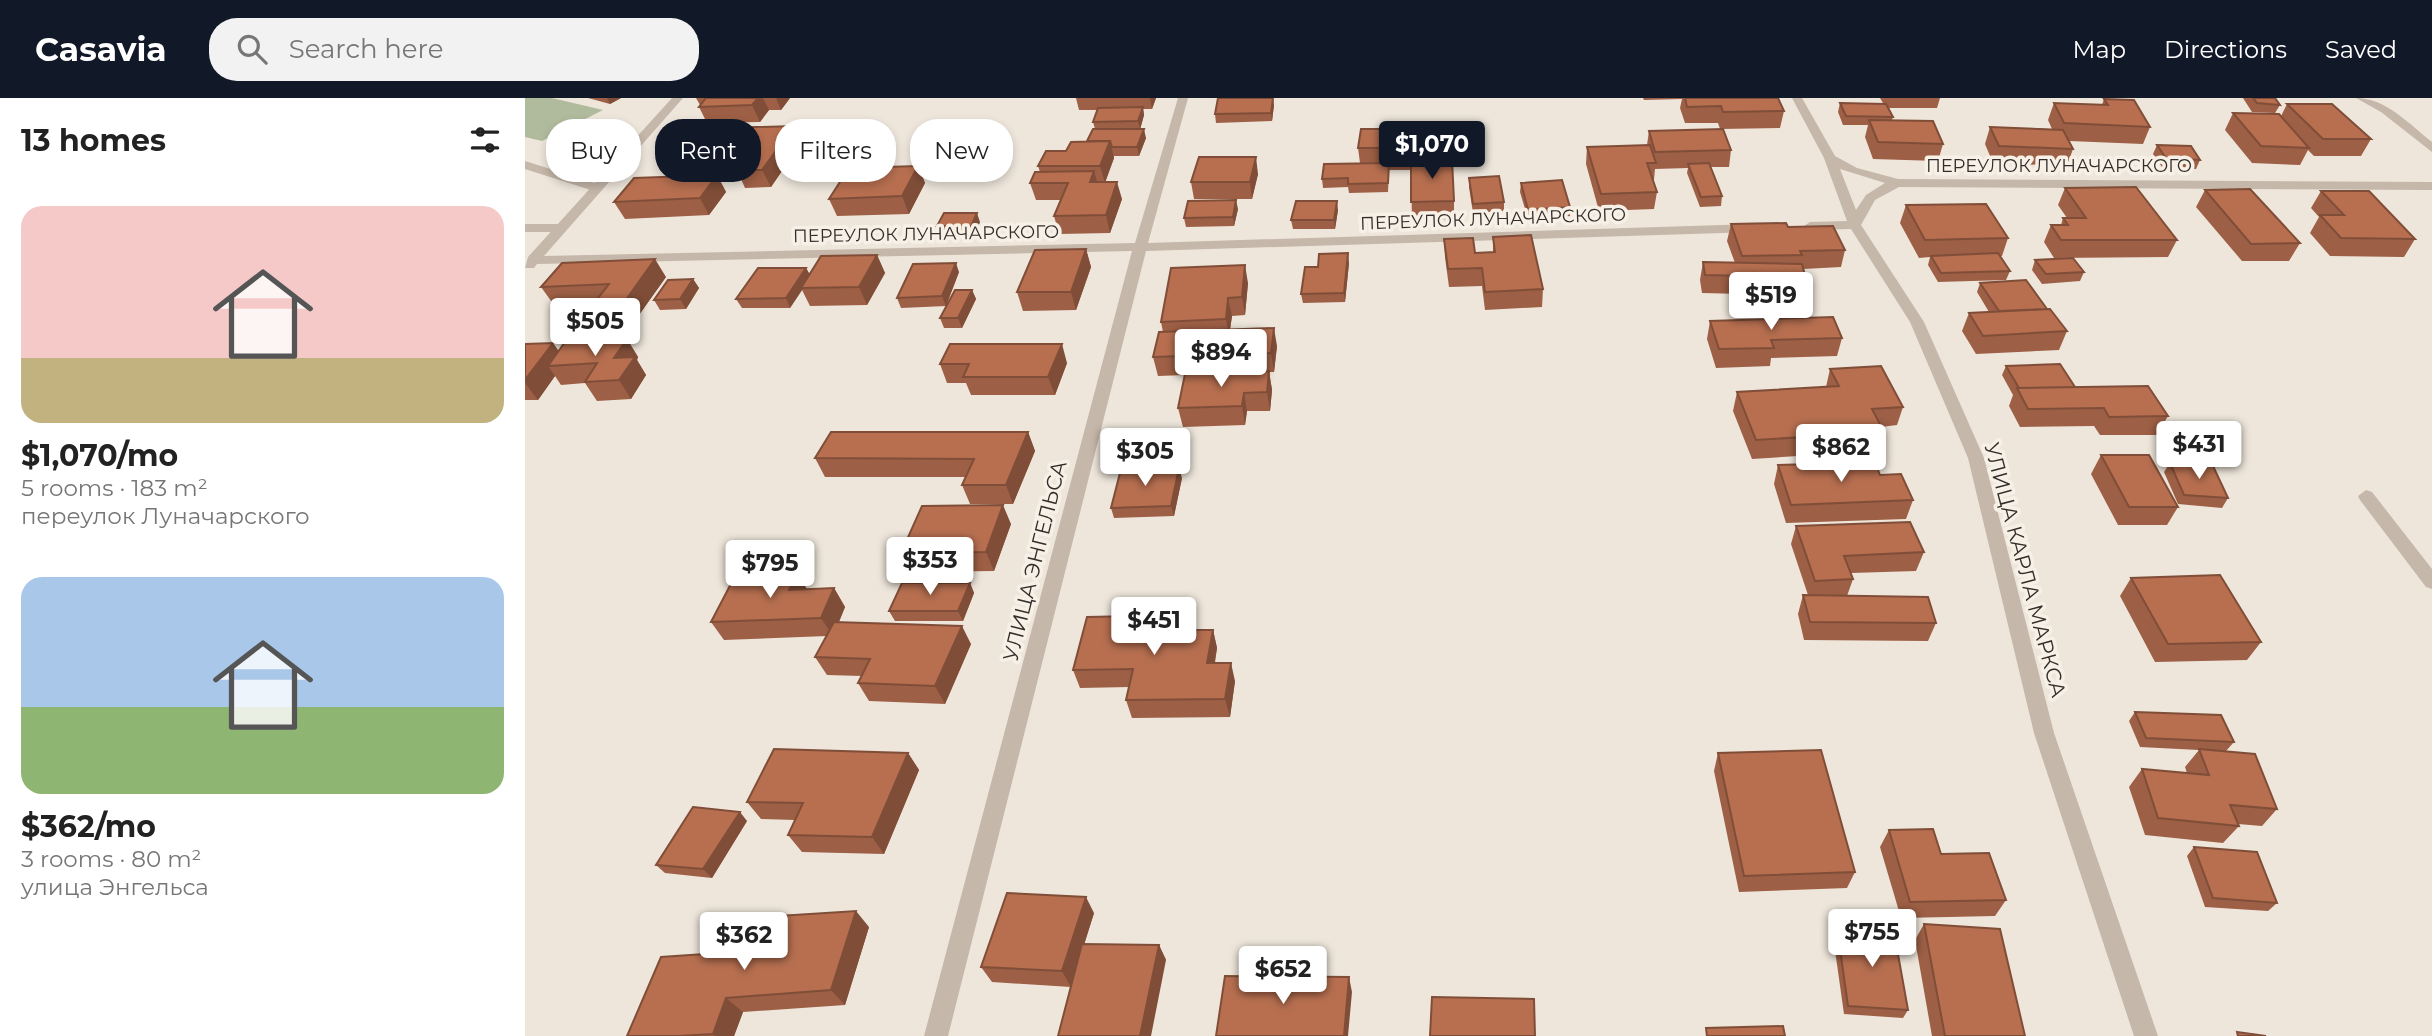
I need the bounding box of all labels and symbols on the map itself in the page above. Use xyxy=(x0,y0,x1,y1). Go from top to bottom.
pin: $1,070 xyxy=(1375,122,1489,181)
street label: ПЕРЕУЛОК ЛУНАЧАРСКОГО xyxy=(1926,155,2192,177)
street label: ПЕРЕУЛОК ЛУНАЧАРСКОГО xyxy=(1360,203,1626,235)
street label: ПЕРЕУЛОК ЛУНАЧАРСКОГО xyxy=(793,221,1059,247)
pin: $519 xyxy=(1730,272,1812,332)
pin: $505 xyxy=(554,299,636,358)
pin: $894 xyxy=(1180,330,1262,389)
pin: $431 xyxy=(2158,422,2240,481)
pin: $862 xyxy=(1800,424,1882,484)
pin: $305 xyxy=(1104,428,1186,488)
street label: УЛИЦА КАРЛА МАРКСА xyxy=(1979,440,2072,700)
street label: УЛИЦА ЭНГЕЛЬСА xyxy=(998,458,1072,664)
pin: $353 xyxy=(889,538,971,597)
pin: $795 xyxy=(729,540,811,600)
pin: $451 xyxy=(1113,598,1195,657)
pin: $755 xyxy=(1831,910,1913,969)
pin: $362 xyxy=(703,912,785,972)
pin: $652 xyxy=(1242,946,1324,1006)

